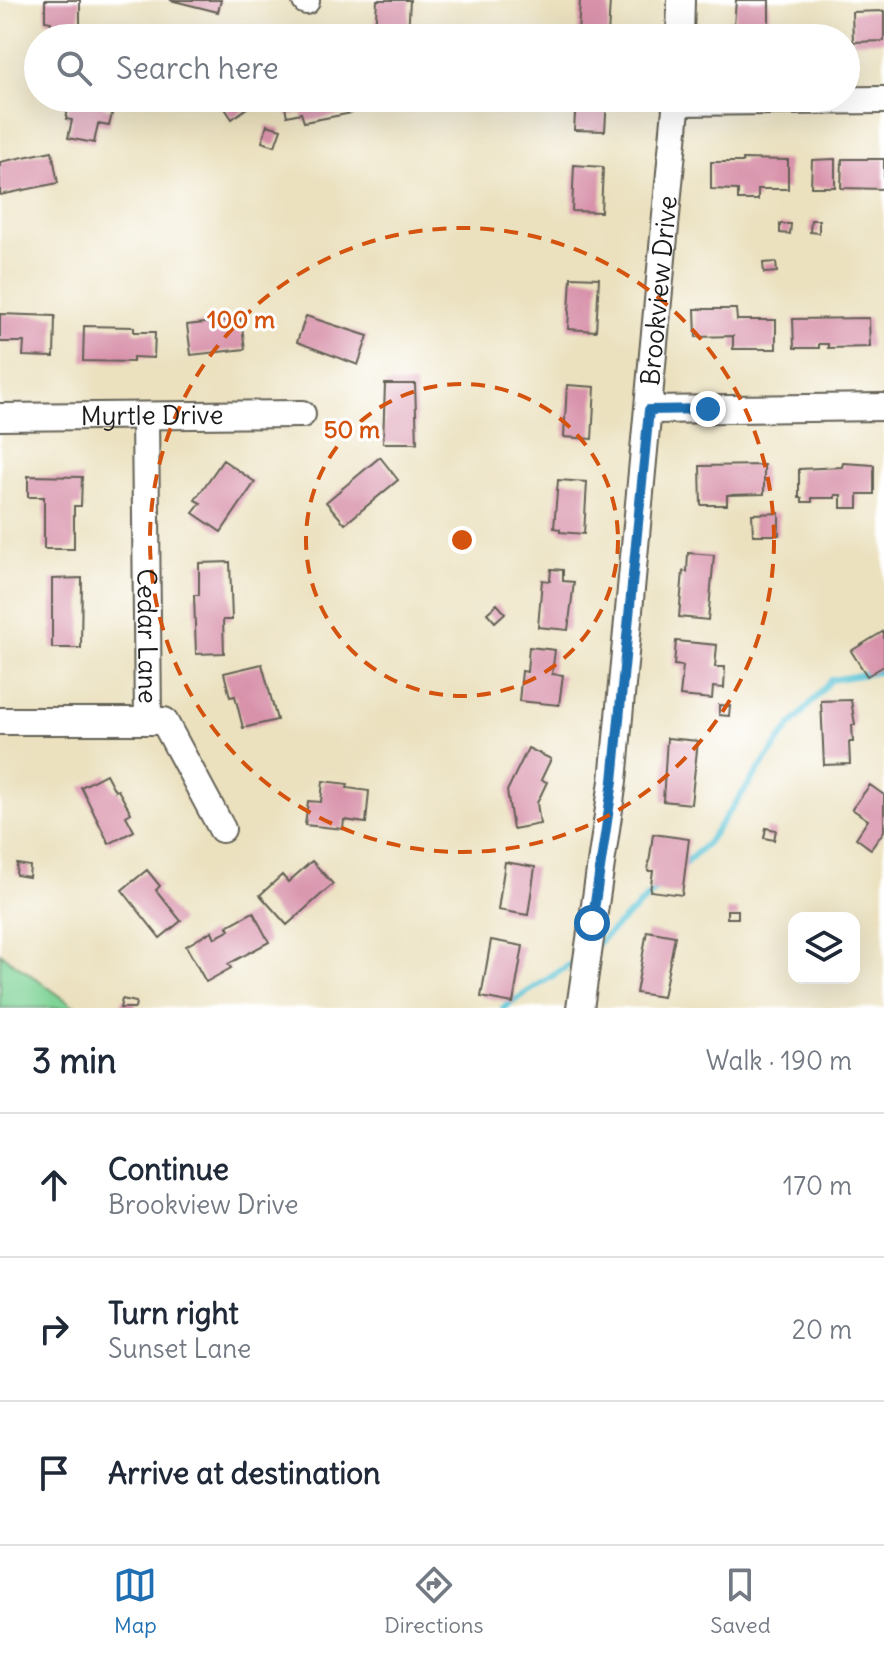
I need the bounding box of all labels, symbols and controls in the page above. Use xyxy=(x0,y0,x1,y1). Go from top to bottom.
search box xyxy=(24,24,860,112)
icon: search xyxy=(52,46,96,90)
text: Search here xyxy=(116,49,279,87)
street label: Brookview Drive xyxy=(633,194,684,387)
text: 100 m xyxy=(207,304,275,334)
route end xyxy=(690,391,726,427)
street label: Myrtle Drive xyxy=(80,398,223,432)
text: 50 m xyxy=(324,414,380,444)
centre of rings xyxy=(448,526,476,554)
street label: Cedar Lane xyxy=(131,568,165,704)
route start xyxy=(574,905,610,941)
map controls xyxy=(788,912,860,984)
button: layers xyxy=(788,912,860,984)
text: 3 min xyxy=(32,1039,117,1082)
text: Walk · 190 m xyxy=(706,1044,852,1077)
text: Continue xyxy=(108,1150,229,1188)
icon: ahead xyxy=(32,1163,76,1207)
text: 170 m xyxy=(783,1169,852,1202)
text: Brookview Drive xyxy=(108,1188,298,1221)
text: Turn right xyxy=(108,1294,239,1332)
icon: right xyxy=(32,1307,76,1351)
text: 20 m xyxy=(792,1313,852,1346)
text: Sunset Lane xyxy=(108,1332,251,1365)
icon: arrive xyxy=(32,1451,76,1495)
text: Arrive at destination xyxy=(108,1454,380,1492)
tab: Map xyxy=(113,1563,157,1639)
tab: Directions xyxy=(384,1563,484,1639)
tab: Saved xyxy=(710,1563,771,1639)

